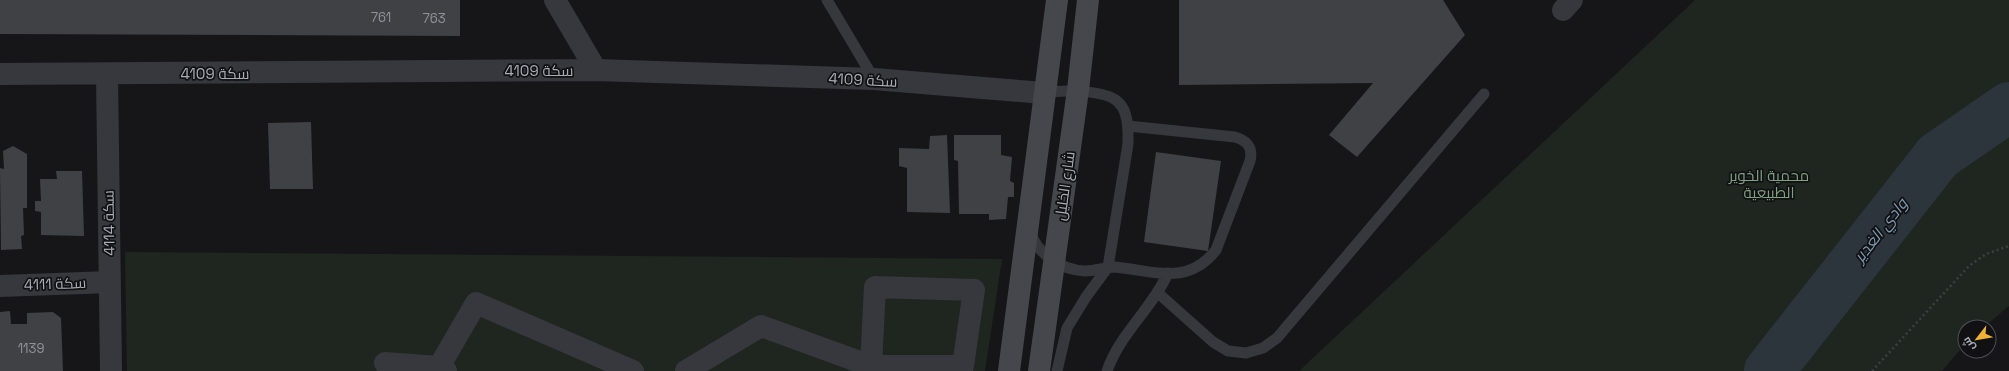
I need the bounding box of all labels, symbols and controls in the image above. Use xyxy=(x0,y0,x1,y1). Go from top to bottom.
house number: 761 xyxy=(371,9,391,26)
house number: 763 xyxy=(422,10,446,27)
street label: سكة 4109 xyxy=(505,61,573,80)
street label: سكة 4109 xyxy=(181,64,249,83)
street label: سكة 4109 xyxy=(828,68,898,91)
street label: شارع الخليل xyxy=(1050,150,1081,222)
park label: محمية الخوير الطبيعية xyxy=(1728,166,1809,202)
street label: سكة 4114 xyxy=(98,190,119,256)
water label: وادي الغدير xyxy=(1848,193,1914,269)
street label: سكة 4111 xyxy=(23,273,87,294)
north arrow xyxy=(1957,319,1997,359)
text: ش xyxy=(1959,334,1978,354)
house number: 1139 xyxy=(18,340,44,357)

